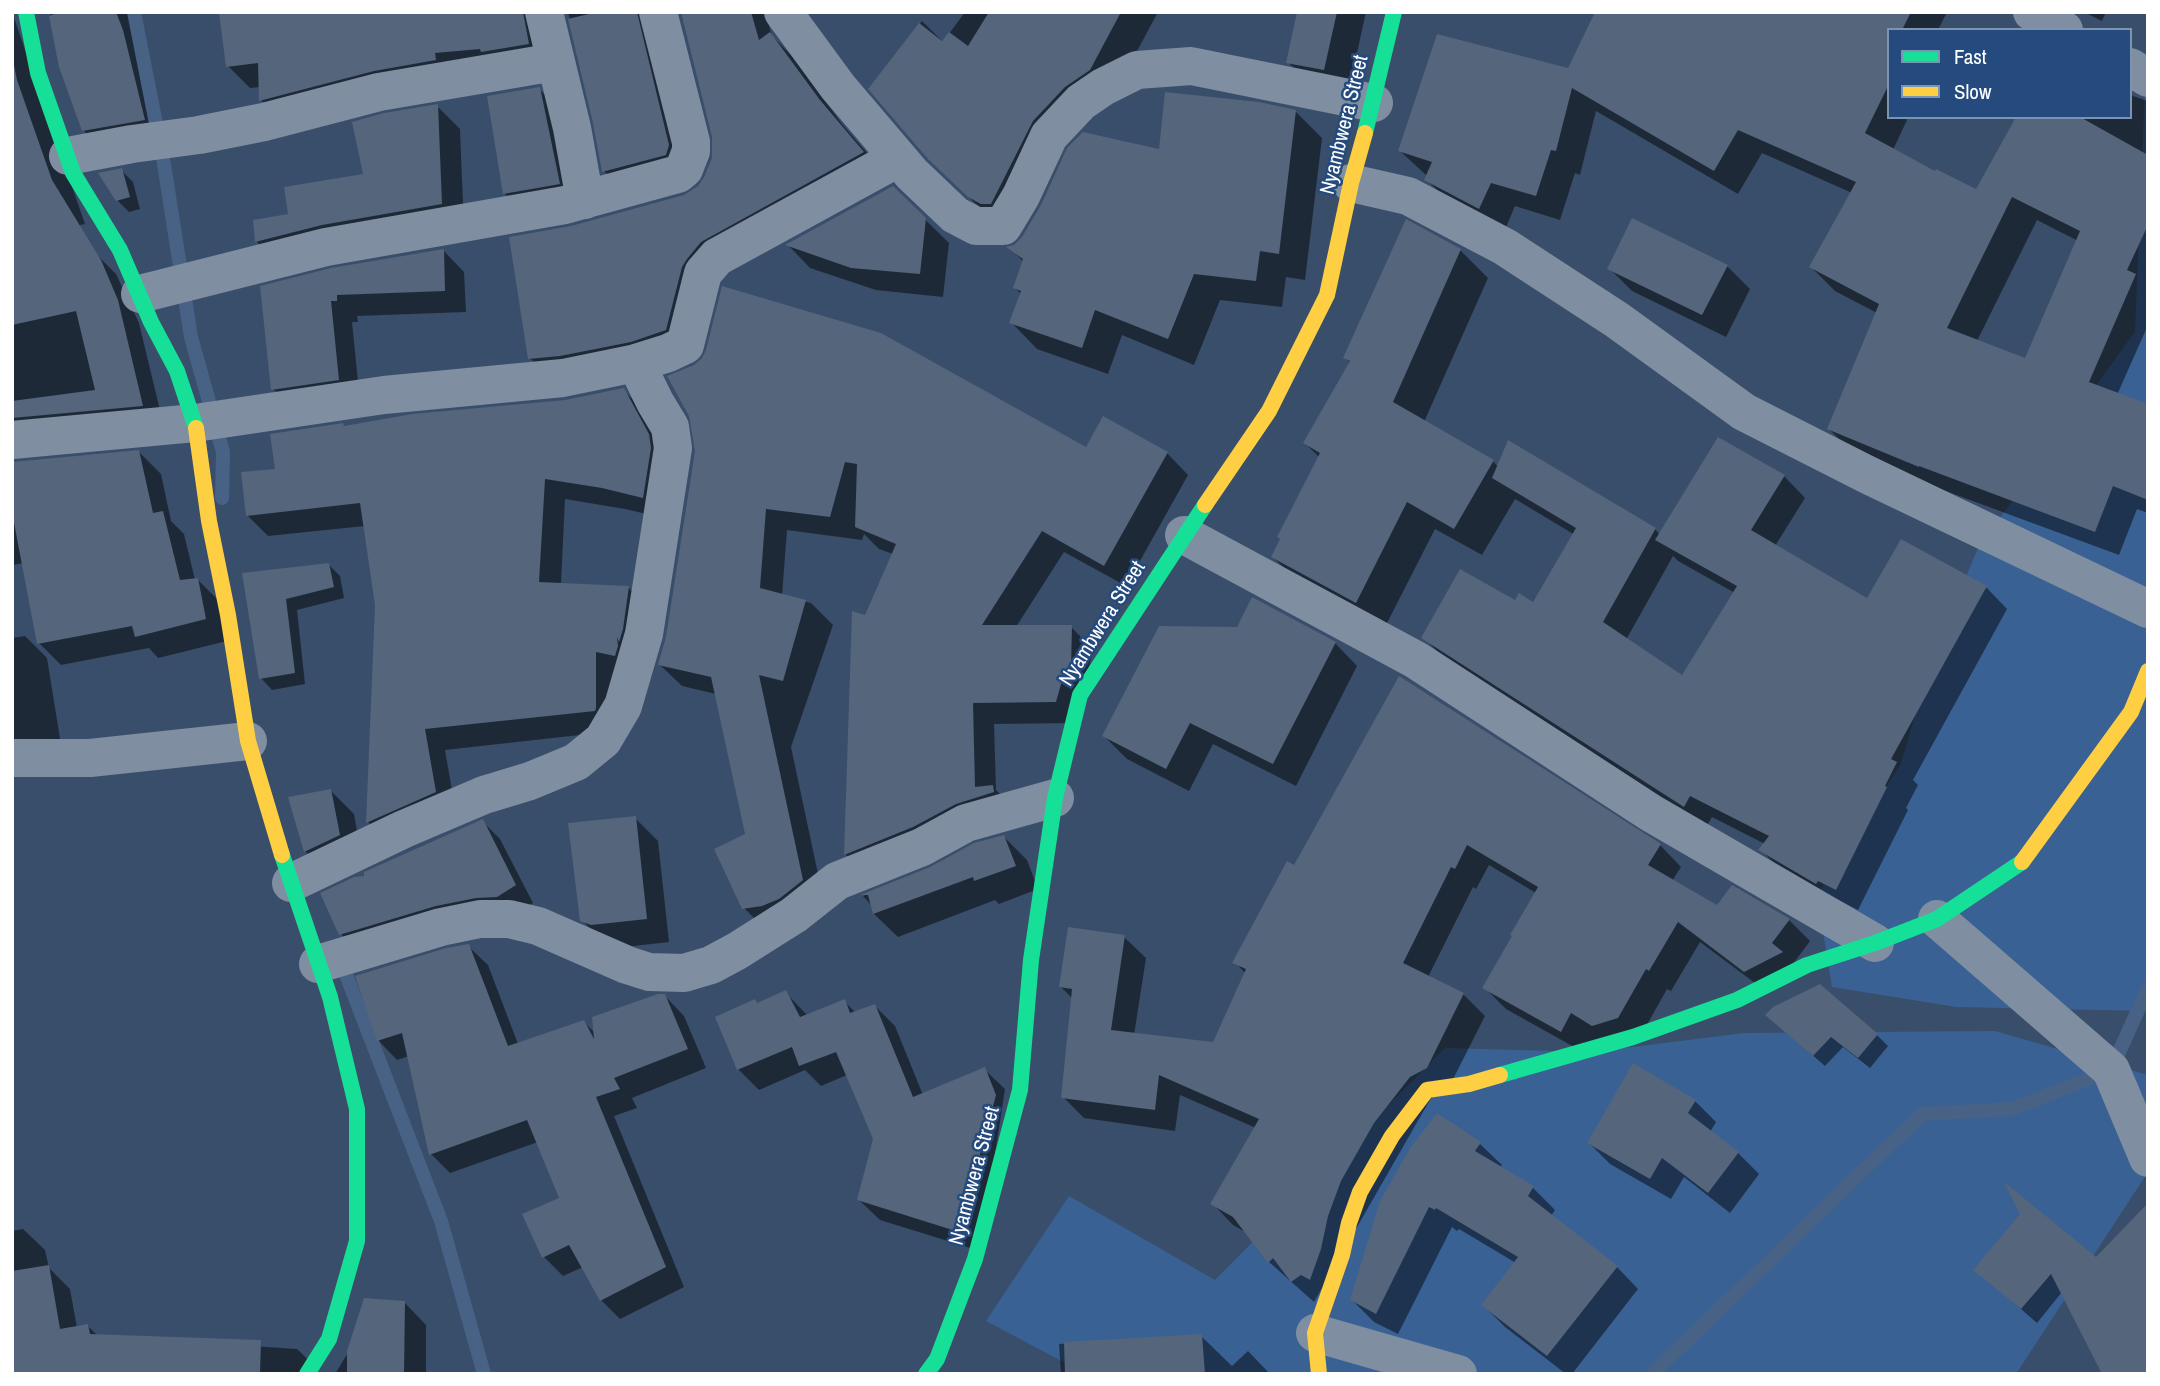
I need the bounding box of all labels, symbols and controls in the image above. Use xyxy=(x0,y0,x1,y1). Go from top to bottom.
legend xyxy=(1887,28,2132,119)
text: Fast xyxy=(1954,42,1987,71)
street label: Nyambwera Street xyxy=(1316,53,1374,197)
text: Slow xyxy=(1954,77,1991,106)
street label: Nyambwera Street xyxy=(1055,557,1151,691)
street label: Nyambwera Street xyxy=(944,1104,1006,1248)

